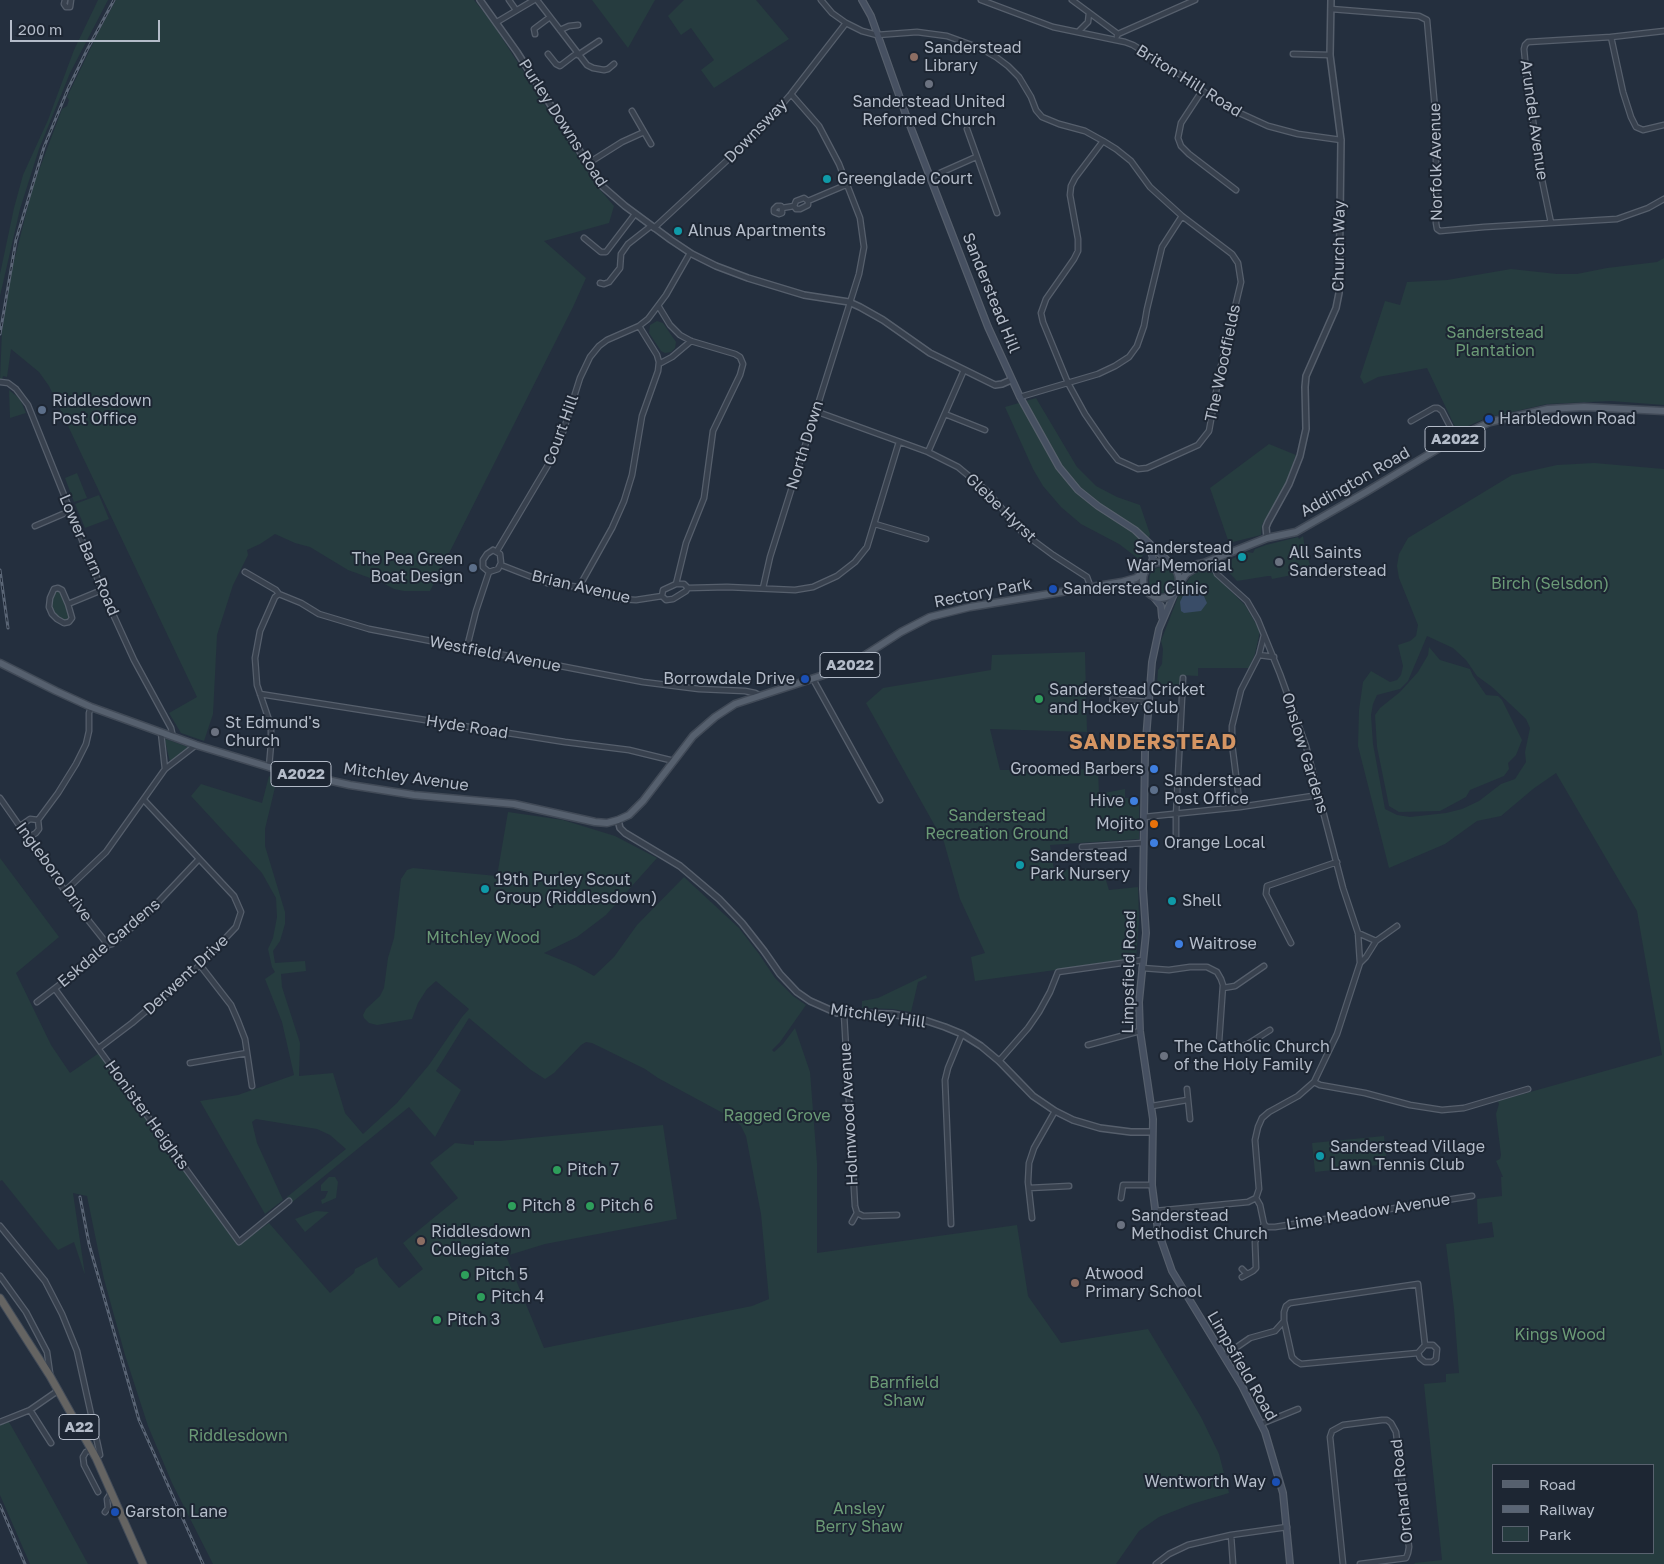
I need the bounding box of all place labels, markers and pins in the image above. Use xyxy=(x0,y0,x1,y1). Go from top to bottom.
place label: Sanderstead Library xyxy=(924,38,1022,76)
marker: Sanderstead Library xyxy=(908,51,920,63)
marker: Sanderstead United Reformed Church xyxy=(923,78,935,90)
place label: Sanderstead United Reformed Church xyxy=(853,92,1005,130)
place label: Greenglade Court xyxy=(837,169,973,189)
marker: Greenglade Court xyxy=(821,173,833,185)
place label: Alnus Apartments xyxy=(688,221,826,241)
marker: Alnus Apartments xyxy=(672,225,684,237)
place label: Riddlesdown Post Office xyxy=(52,391,152,429)
marker: Riddlesdown Post Office xyxy=(36,404,48,416)
place label: Harbledown Road xyxy=(1499,409,1636,429)
marker: Harbledown Road xyxy=(1483,413,1495,425)
place label: Sanderstead War Memorial xyxy=(1127,538,1232,576)
place label: All Saints Sanderstead xyxy=(1289,543,1387,581)
place label: The Pea Green Boat Design xyxy=(352,549,463,587)
marker: Sanderstead War Memorial xyxy=(1236,551,1248,563)
marker: All Saints Sanderstead xyxy=(1273,556,1285,568)
marker: The Pea Green Boat Design xyxy=(467,562,479,574)
place label: Sanderstead Clinic xyxy=(1063,579,1208,599)
marker: Sanderstead Clinic xyxy=(1047,583,1059,595)
place label: Borrowdale Drive xyxy=(663,669,795,689)
marker: Borrowdale Drive xyxy=(799,673,811,685)
place label: Sanderstead Cricket and Hockey Club xyxy=(1049,680,1205,718)
marker: Sanderstead Cricket and Hockey Club xyxy=(1033,693,1045,705)
place label: St Edmund's Church xyxy=(225,713,320,751)
marker: St Edmund's Church xyxy=(209,726,221,738)
place label: Groomed Barbers xyxy=(1010,759,1144,779)
marker: Groomed Barbers xyxy=(1148,763,1160,775)
place label: Sanderstead Post Office xyxy=(1164,771,1262,809)
marker: Sanderstead Post Office xyxy=(1148,784,1160,796)
place label: Hive xyxy=(1090,791,1124,811)
marker: Hive xyxy=(1128,795,1140,807)
place label: Mojito xyxy=(1096,814,1144,834)
marker: Mojito xyxy=(1148,818,1160,830)
place label: Orange Local xyxy=(1164,833,1265,853)
marker: Orange Local xyxy=(1148,837,1160,849)
place label: Sanderstead Park Nursery xyxy=(1030,846,1130,884)
marker: Sanderstead Park Nursery xyxy=(1014,859,1026,871)
place label: 19th Purley Scout Group (Riddlesdown) xyxy=(495,870,657,908)
marker: 19th Purley Scout Group (Riddlesdown) xyxy=(479,883,491,895)
place label: Shell xyxy=(1182,891,1222,911)
marker: Shell xyxy=(1166,895,1178,907)
place label: Waitrose xyxy=(1189,934,1257,954)
marker: Waitrose xyxy=(1173,938,1185,950)
place label: The Catholic Church of the Holy Family xyxy=(1174,1037,1330,1075)
marker: The Catholic Church of the Holy Family xyxy=(1158,1050,1170,1062)
place label: Sanderstead Village Lawn Tennis Club xyxy=(1330,1137,1485,1175)
marker: Sanderstead Village Lawn Tennis Club xyxy=(1314,1150,1326,1162)
place label: Pitch 7 xyxy=(567,1160,619,1180)
marker: Pitch 7 xyxy=(551,1164,563,1176)
place label: Pitch 8 xyxy=(522,1196,575,1216)
place label: Pitch 6 xyxy=(600,1196,653,1216)
marker: Pitch 8 xyxy=(506,1200,518,1212)
marker: Pitch 6 xyxy=(584,1200,596,1212)
place label: Sanderstead Methodist Church xyxy=(1131,1206,1268,1244)
marker: Sanderstead Methodist Church xyxy=(1115,1219,1127,1231)
place label: Riddlesdown Collegiate xyxy=(431,1222,531,1260)
marker: Riddlesdown Collegiate xyxy=(415,1235,427,1247)
place label: Atwood Primary School xyxy=(1085,1264,1202,1302)
place label: Pitch 5 xyxy=(475,1265,528,1285)
marker: Pitch 5 xyxy=(459,1269,471,1281)
marker: Atwood Primary School xyxy=(1069,1277,1081,1289)
place label: Pitch 4 xyxy=(491,1287,544,1307)
marker: Pitch 4 xyxy=(475,1291,487,1303)
place label: Pitch 3 xyxy=(447,1310,500,1330)
marker: Pitch 3 xyxy=(431,1314,443,1326)
place label: Wentworth Way xyxy=(1144,1472,1266,1492)
marker: Wentworth Way xyxy=(1270,1476,1282,1488)
place label: Garston Lane xyxy=(125,1502,227,1522)
marker: Garston Lane xyxy=(109,1506,121,1518)

